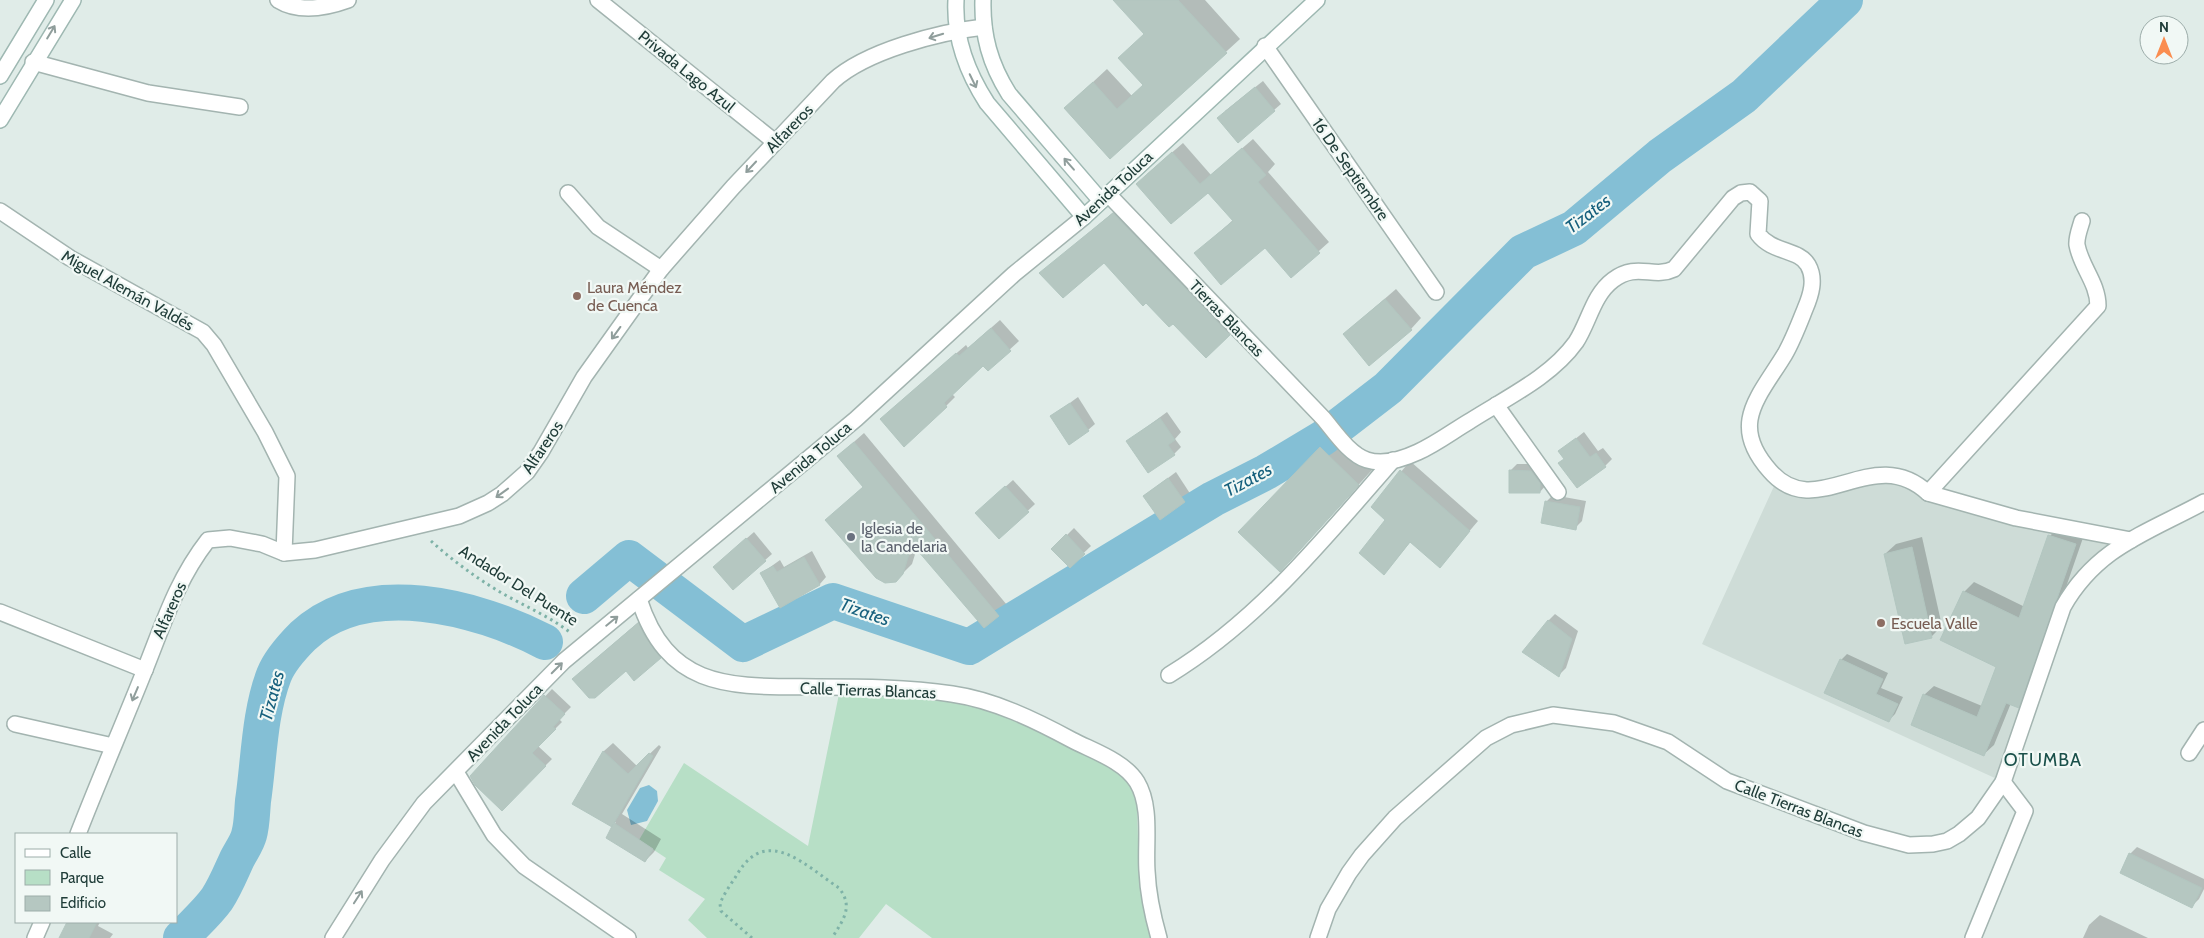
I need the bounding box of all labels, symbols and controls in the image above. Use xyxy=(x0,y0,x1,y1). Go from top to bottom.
north arrow xyxy=(2139,15,2189,65)
text: N xyxy=(2159,18,2169,36)
one-way arrow xyxy=(47,26,57,40)
street label: Privada Lago Azul xyxy=(635,27,739,116)
one-way arrow xyxy=(929,32,945,42)
one-way arrow xyxy=(969,73,979,88)
street label: Alfareros xyxy=(762,100,817,156)
street label: 16 De Septiembre xyxy=(1308,114,1393,224)
street label: Avenida Toluca xyxy=(1070,147,1157,230)
one-way arrow xyxy=(1064,158,1075,171)
one-way arrow xyxy=(745,160,757,173)
water label: Tizates xyxy=(1561,190,1615,238)
street label: Miguel Alemán Valdés xyxy=(58,246,198,335)
street label: Tierras Blancas xyxy=(1185,276,1268,361)
place label: Laura Méndez de Cuenca xyxy=(587,278,682,315)
marker: Laura Méndez de Cuenca xyxy=(571,290,583,302)
one-way arrow xyxy=(610,326,621,339)
street label: Alfareros xyxy=(518,417,567,477)
street label: Avenida Toluca xyxy=(766,417,855,497)
water label: Tizates xyxy=(1220,458,1276,502)
one-way arrow xyxy=(496,488,509,499)
place label: Iglesia de la Candelaria xyxy=(861,519,948,556)
marker: Iglesia de la Candelaria xyxy=(845,531,857,543)
street label: Andador Del Puente xyxy=(456,541,582,630)
street label: Alfareros xyxy=(149,579,190,641)
water label: Tizates xyxy=(837,593,893,631)
place label: Escuela Valle xyxy=(1891,614,1978,633)
one-way arrow xyxy=(605,615,618,626)
marker: Escuela Valle xyxy=(1875,617,1887,629)
one-way arrow xyxy=(550,662,563,674)
water label: Tizates xyxy=(255,668,289,724)
street label: Avenida Toluca xyxy=(462,679,546,765)
street label: Calle Tierras Blancas xyxy=(800,679,937,702)
one-way arrow xyxy=(130,686,139,701)
district label: OTUMBA xyxy=(2004,749,2082,771)
street label: Calle Tierras Blancas xyxy=(1732,775,1866,842)
legend xyxy=(15,833,178,923)
text: Calle xyxy=(60,844,91,862)
text: Parque xyxy=(60,869,104,887)
one-way arrow xyxy=(354,890,364,904)
text: Edificio xyxy=(60,894,106,912)

